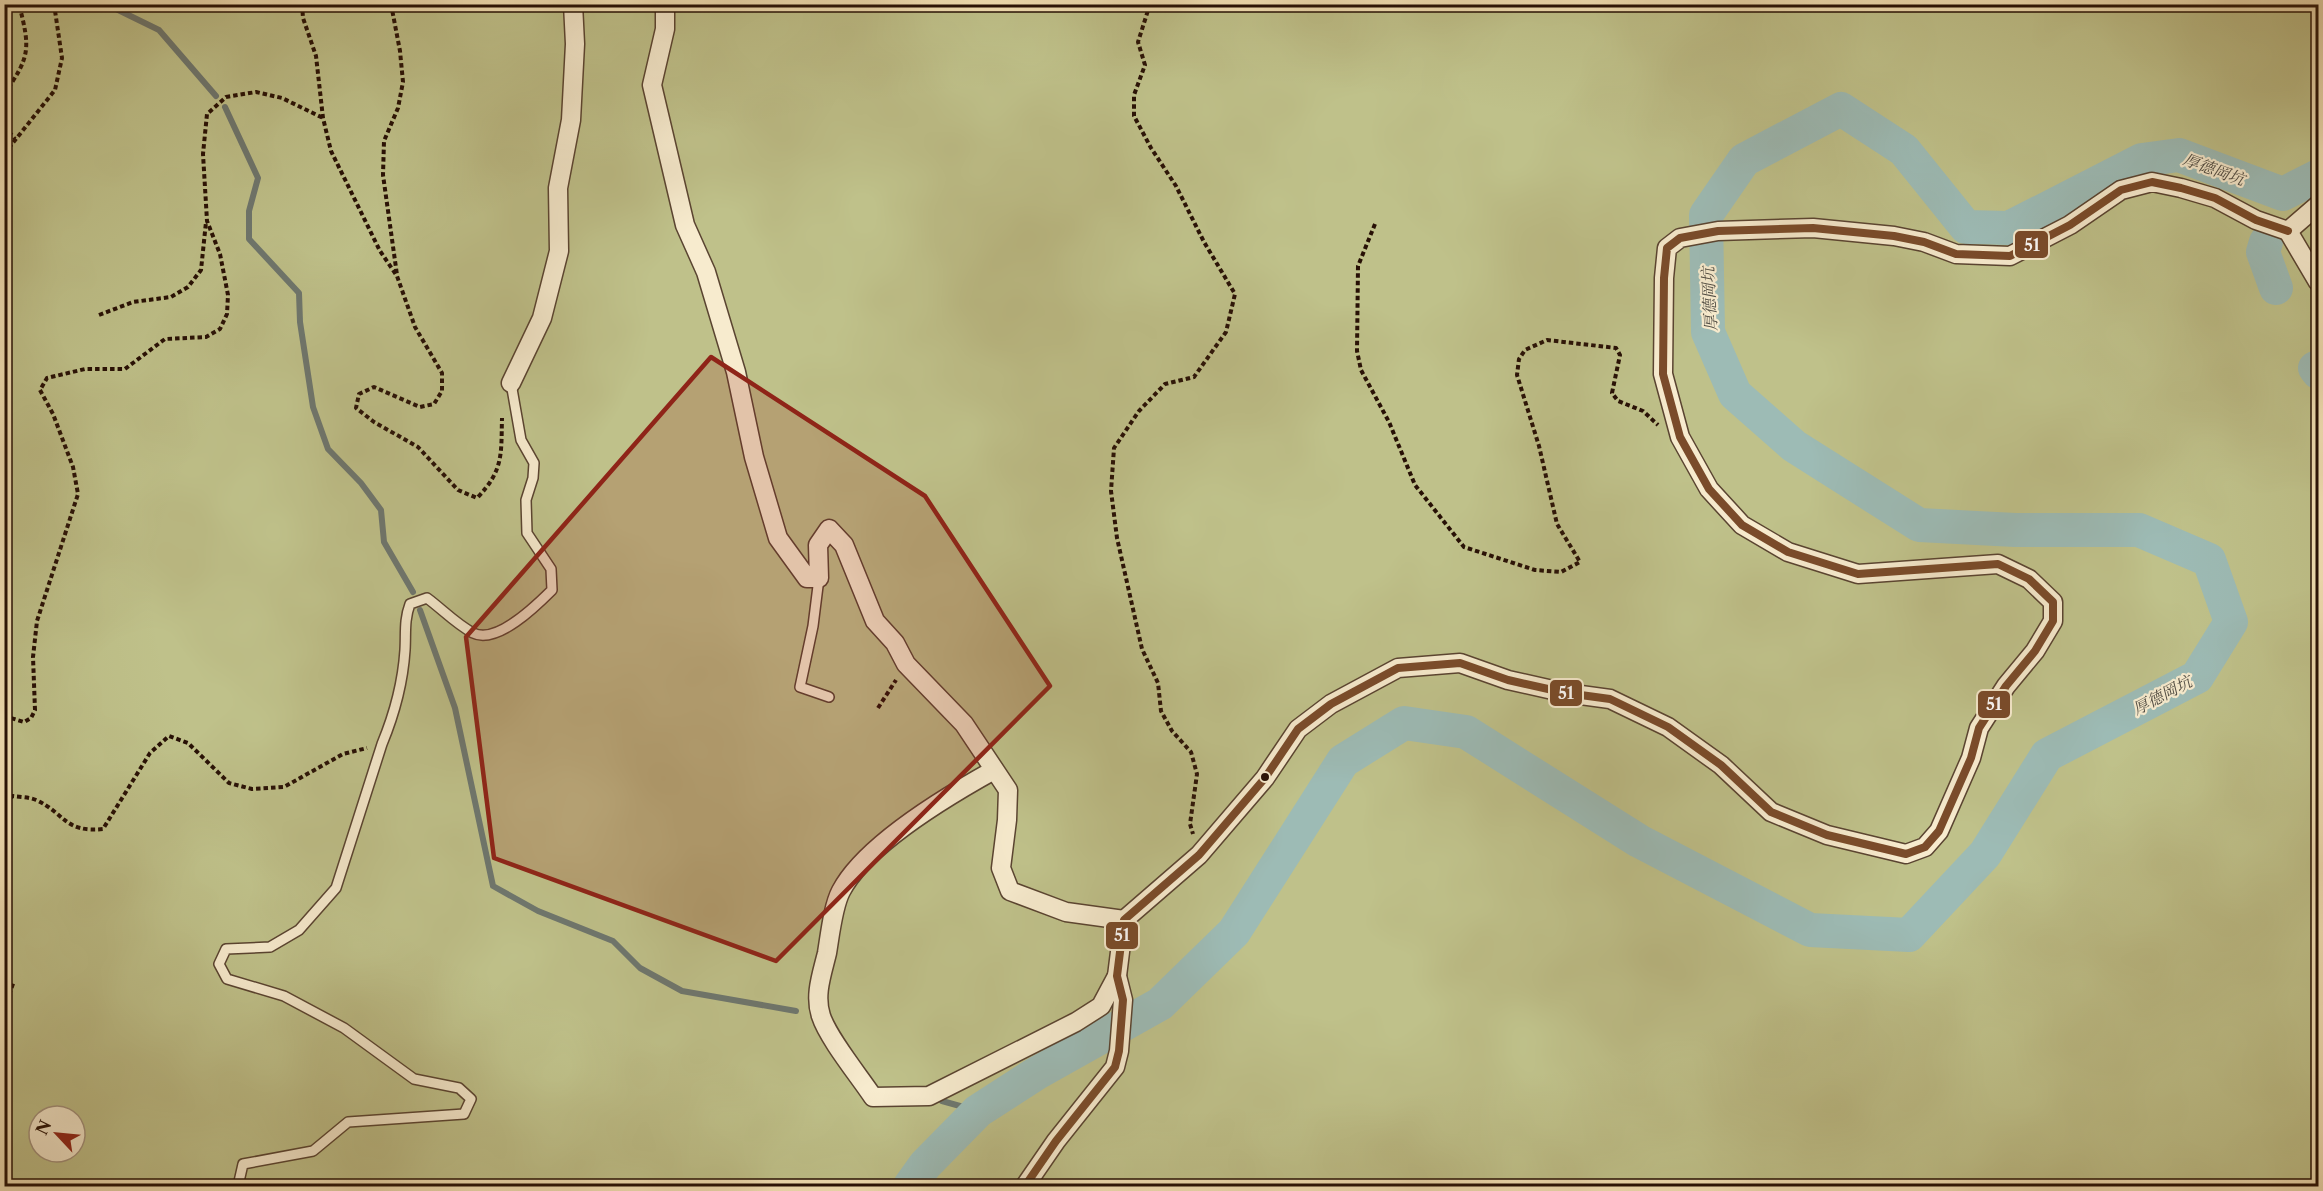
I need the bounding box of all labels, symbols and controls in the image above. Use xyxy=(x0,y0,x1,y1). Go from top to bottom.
water label: 厚德岡坑 xyxy=(2181,149,2249,190)
line badge: 51 xyxy=(2014,230,2049,259)
text: 51 xyxy=(2024,235,2041,255)
water label: 厚德岡坑 xyxy=(1697,265,1721,331)
water label: 厚德岡坑 xyxy=(2129,670,2197,719)
line badge: 51 xyxy=(1549,679,1583,707)
text: 51 xyxy=(1558,683,1575,703)
line badge: 51 xyxy=(1977,690,2011,719)
text: 51 xyxy=(1986,694,2003,714)
unlabelled marker xyxy=(1259,771,1271,783)
line badge: 51 xyxy=(1105,921,1139,950)
text: 51 xyxy=(1114,925,1131,945)
north arrow xyxy=(27,1104,87,1164)
text: N xyxy=(31,1117,56,1138)

